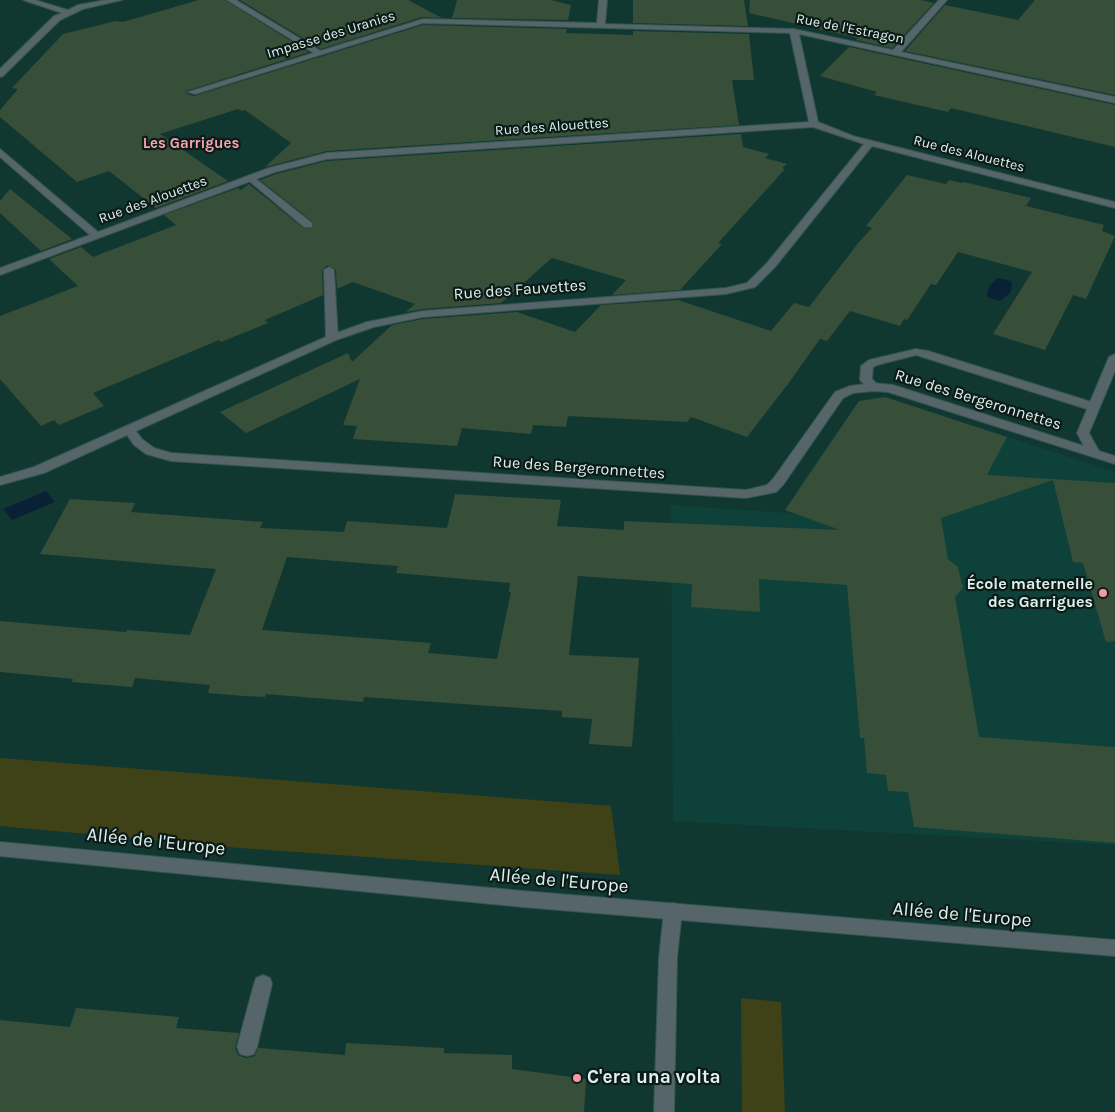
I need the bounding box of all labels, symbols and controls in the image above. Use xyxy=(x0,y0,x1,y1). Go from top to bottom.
street label: Impasse des Uranies xyxy=(265,7,397,63)
street label: Rue de l'Estragon xyxy=(795,10,905,48)
street label: Rue des Alouettes xyxy=(495,115,609,139)
street label: Rue des Alouettes xyxy=(912,132,1026,176)
district label: Les Garrigues xyxy=(143,135,239,153)
street label: Rue des Alouettes xyxy=(97,173,209,227)
street label: Rue des Fauvettes xyxy=(453,276,587,304)
street label: Rue des Bergeronnettes xyxy=(892,366,1064,434)
street label: Rue des Bergeronnettes xyxy=(492,452,666,484)
place label: École maternelle des Garrigues xyxy=(966,574,1093,612)
marker: École maternelle des Garrigues xyxy=(1097,587,1109,599)
street label: Allée de l'Europe xyxy=(86,823,226,861)
street label: Allée de l'Europe xyxy=(489,864,629,898)
street label: Allée de l'Europe xyxy=(892,898,1032,932)
place label: C'era una volta xyxy=(587,1067,721,1089)
marker: C'era una volta xyxy=(571,1072,583,1084)

